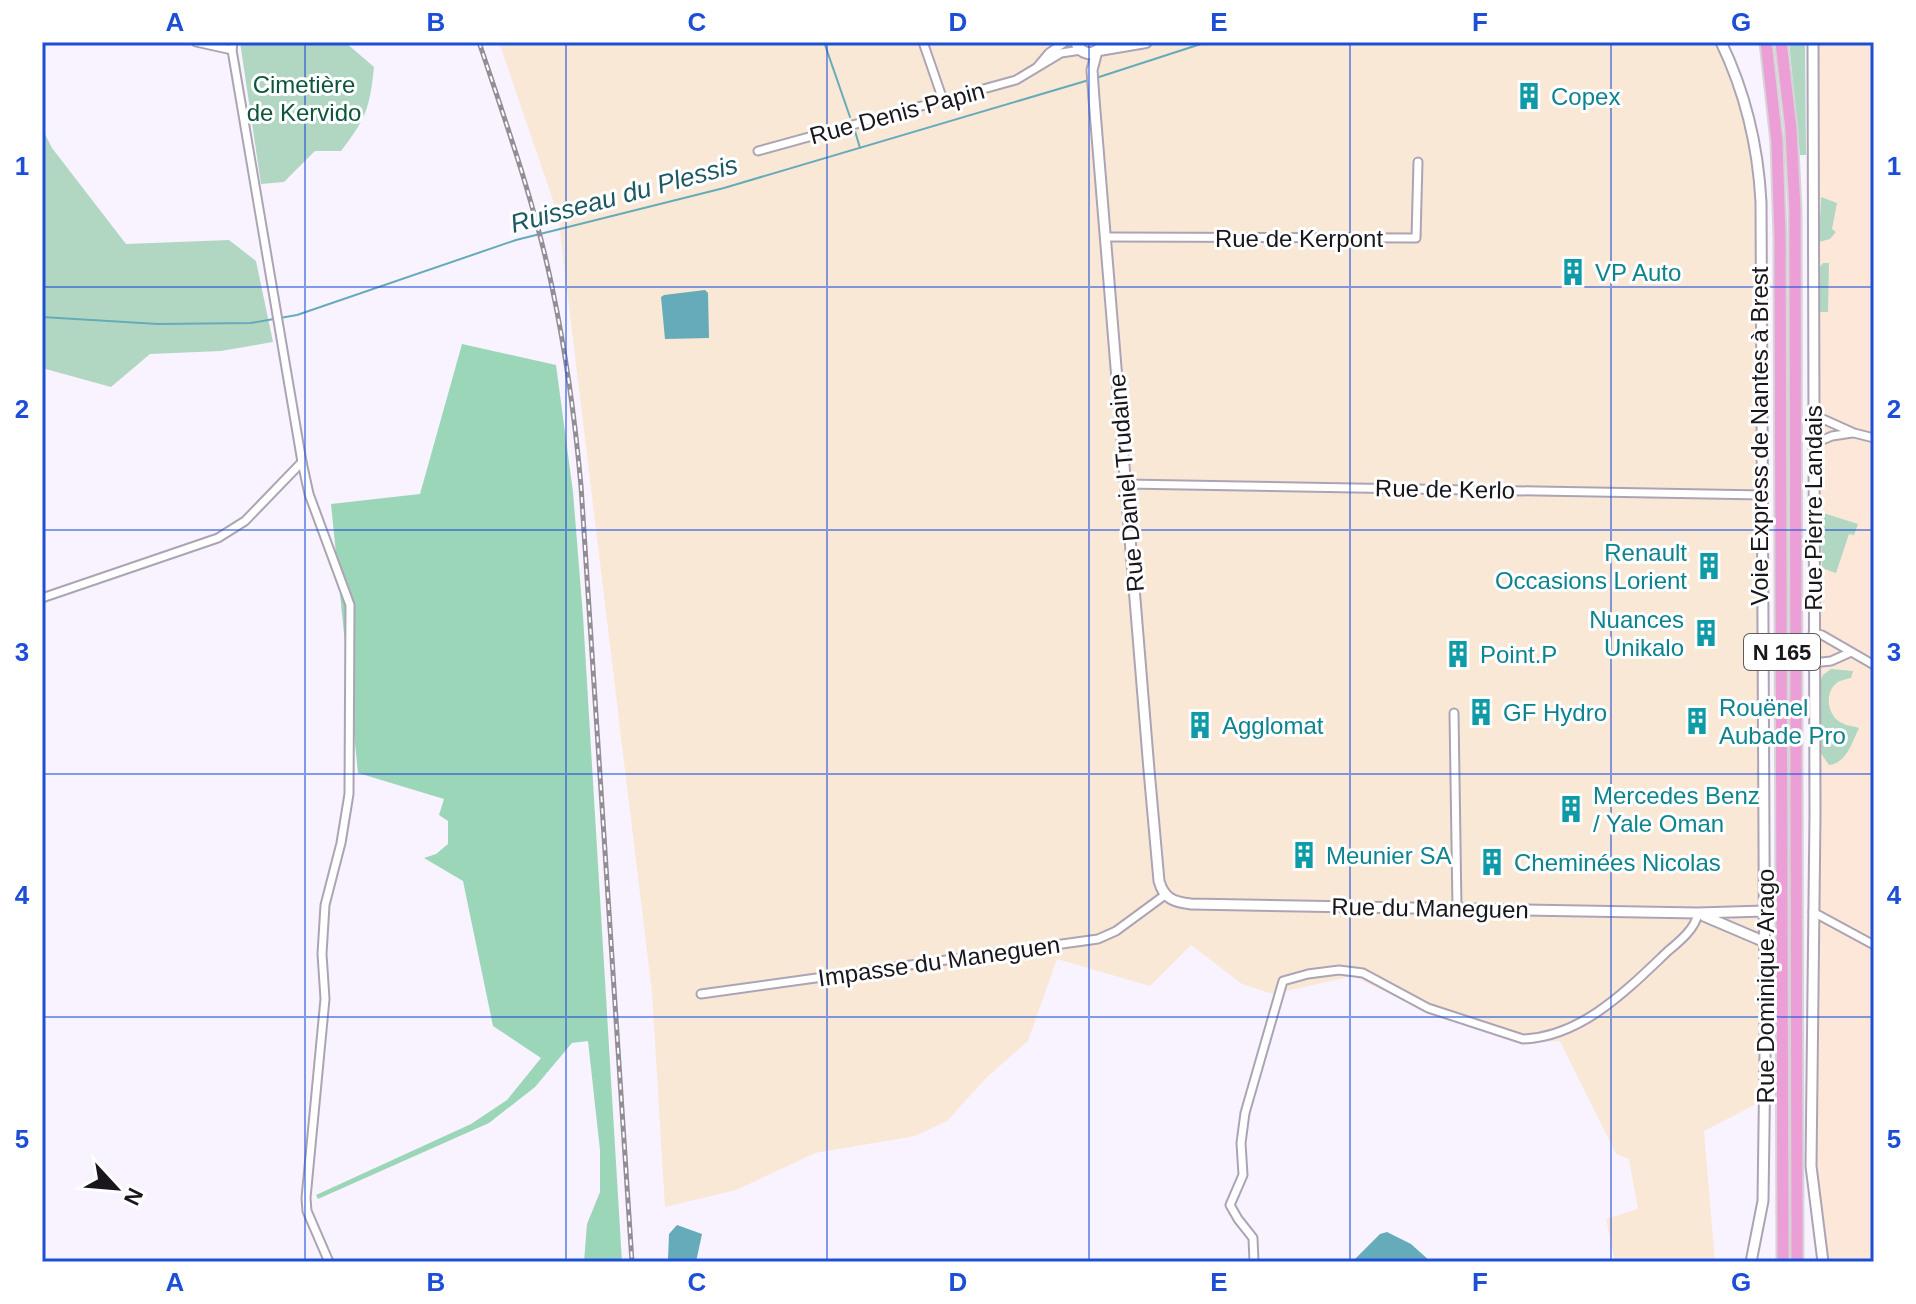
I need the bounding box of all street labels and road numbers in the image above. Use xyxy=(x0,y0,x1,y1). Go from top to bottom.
street label: Rue Denis Papin xyxy=(807,77,987,149)
street label: Rue de Kerpont xyxy=(1215,225,1383,252)
street label: Voie Express de Nantes à Brest xyxy=(1746,266,1773,605)
street label: Rue Daniel Trudaine xyxy=(1103,373,1149,593)
street label: Rue Pierre Landais xyxy=(1800,405,1827,611)
street label: Rue de Kerlo xyxy=(1375,474,1515,504)
road number: N 165 xyxy=(1744,634,1820,670)
street label: Rue Dominique Arago xyxy=(1752,869,1779,1103)
street label: Rue du Maneguen xyxy=(1331,893,1529,923)
street label: Impasse du Maneguen xyxy=(816,931,1062,991)

